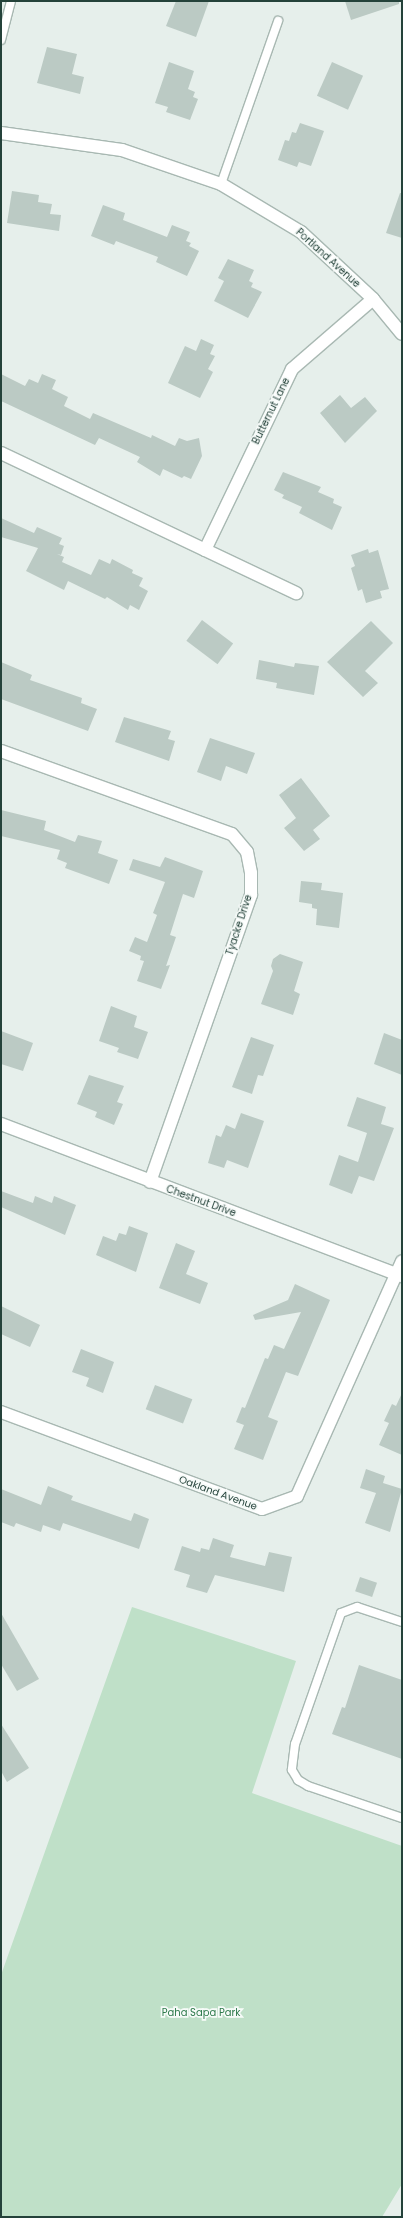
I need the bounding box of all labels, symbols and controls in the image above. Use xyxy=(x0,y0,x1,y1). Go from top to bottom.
street label: Portland Avenue xyxy=(293,226,363,290)
street label: Butternut Lane xyxy=(250,376,292,446)
street label: Tyacke Drive xyxy=(224,893,254,957)
street label: Chestnut Drive xyxy=(164,1183,238,1219)
street label: Oakland Avenue xyxy=(177,1473,259,1513)
park label: Paha Sapa Park xyxy=(162,2007,240,2019)

